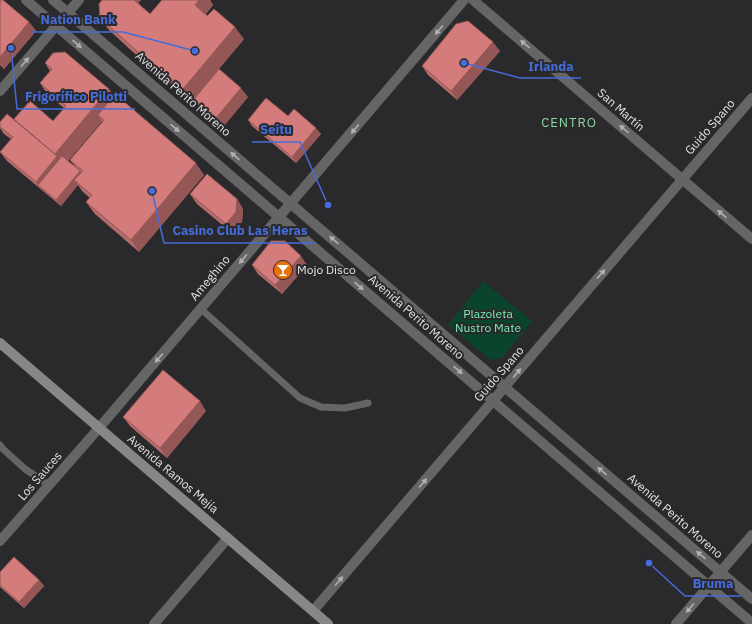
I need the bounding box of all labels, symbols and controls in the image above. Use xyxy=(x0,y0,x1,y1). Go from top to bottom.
callout: Nation Bank xyxy=(32,7,123,32)
text: Nation Bank xyxy=(41,11,116,28)
one-way arrow xyxy=(435,24,444,35)
one-way arrow xyxy=(71,39,82,48)
one-way arrow xyxy=(520,40,530,49)
street label: Avenida Perito Moreno xyxy=(133,48,234,139)
callout: Irlanda xyxy=(520,53,581,78)
one-way arrow xyxy=(21,57,30,67)
text: Irlanda xyxy=(528,58,574,75)
callout: Frigorífico Pilotti xyxy=(17,84,135,109)
street label: San Martín xyxy=(595,85,648,134)
text: Frigorífico Pilotti xyxy=(25,88,127,105)
street label: Guido Spano xyxy=(681,96,738,157)
district label: CENTRO xyxy=(541,114,597,131)
callout: Seitu xyxy=(252,117,300,142)
text: Seitu xyxy=(260,121,292,138)
one-way arrow xyxy=(350,123,359,134)
one-way arrow xyxy=(170,124,181,133)
one-way arrow xyxy=(618,124,629,133)
one-way arrow xyxy=(230,151,240,160)
one-way arrow xyxy=(717,209,728,218)
callout: Casino Club Las Heras xyxy=(164,218,316,243)
text: Casino Club Las Heras xyxy=(172,222,308,239)
one-way arrow xyxy=(328,236,339,245)
street label: Ameghino xyxy=(186,252,233,303)
one-way arrow xyxy=(239,255,248,264)
bar icon: Mojo Disco xyxy=(272,259,294,281)
place label: Mojo Disco xyxy=(297,262,356,277)
one-way arrow xyxy=(597,269,606,280)
street label: Avenida Perito Moreno xyxy=(366,271,467,362)
one-way arrow xyxy=(354,281,364,290)
park label: Plazoleta Nustro Mate xyxy=(455,306,521,335)
street label: Guido Spano xyxy=(470,343,527,404)
one-way arrow xyxy=(154,353,163,363)
one-way arrow xyxy=(452,366,463,375)
one-way arrow xyxy=(512,368,521,379)
street label: Avenida Ramos Mejía xyxy=(125,431,222,517)
street label: Los Sauces xyxy=(14,448,65,503)
one-way arrow xyxy=(597,466,608,475)
street label: Avenida Perito Moreno xyxy=(625,470,726,561)
one-way arrow xyxy=(419,477,428,488)
one-way arrow xyxy=(696,551,706,560)
callout: Bruma xyxy=(685,571,741,596)
text: Bruma xyxy=(693,575,733,592)
one-way arrow xyxy=(334,576,343,587)
one-way arrow xyxy=(686,602,695,613)

